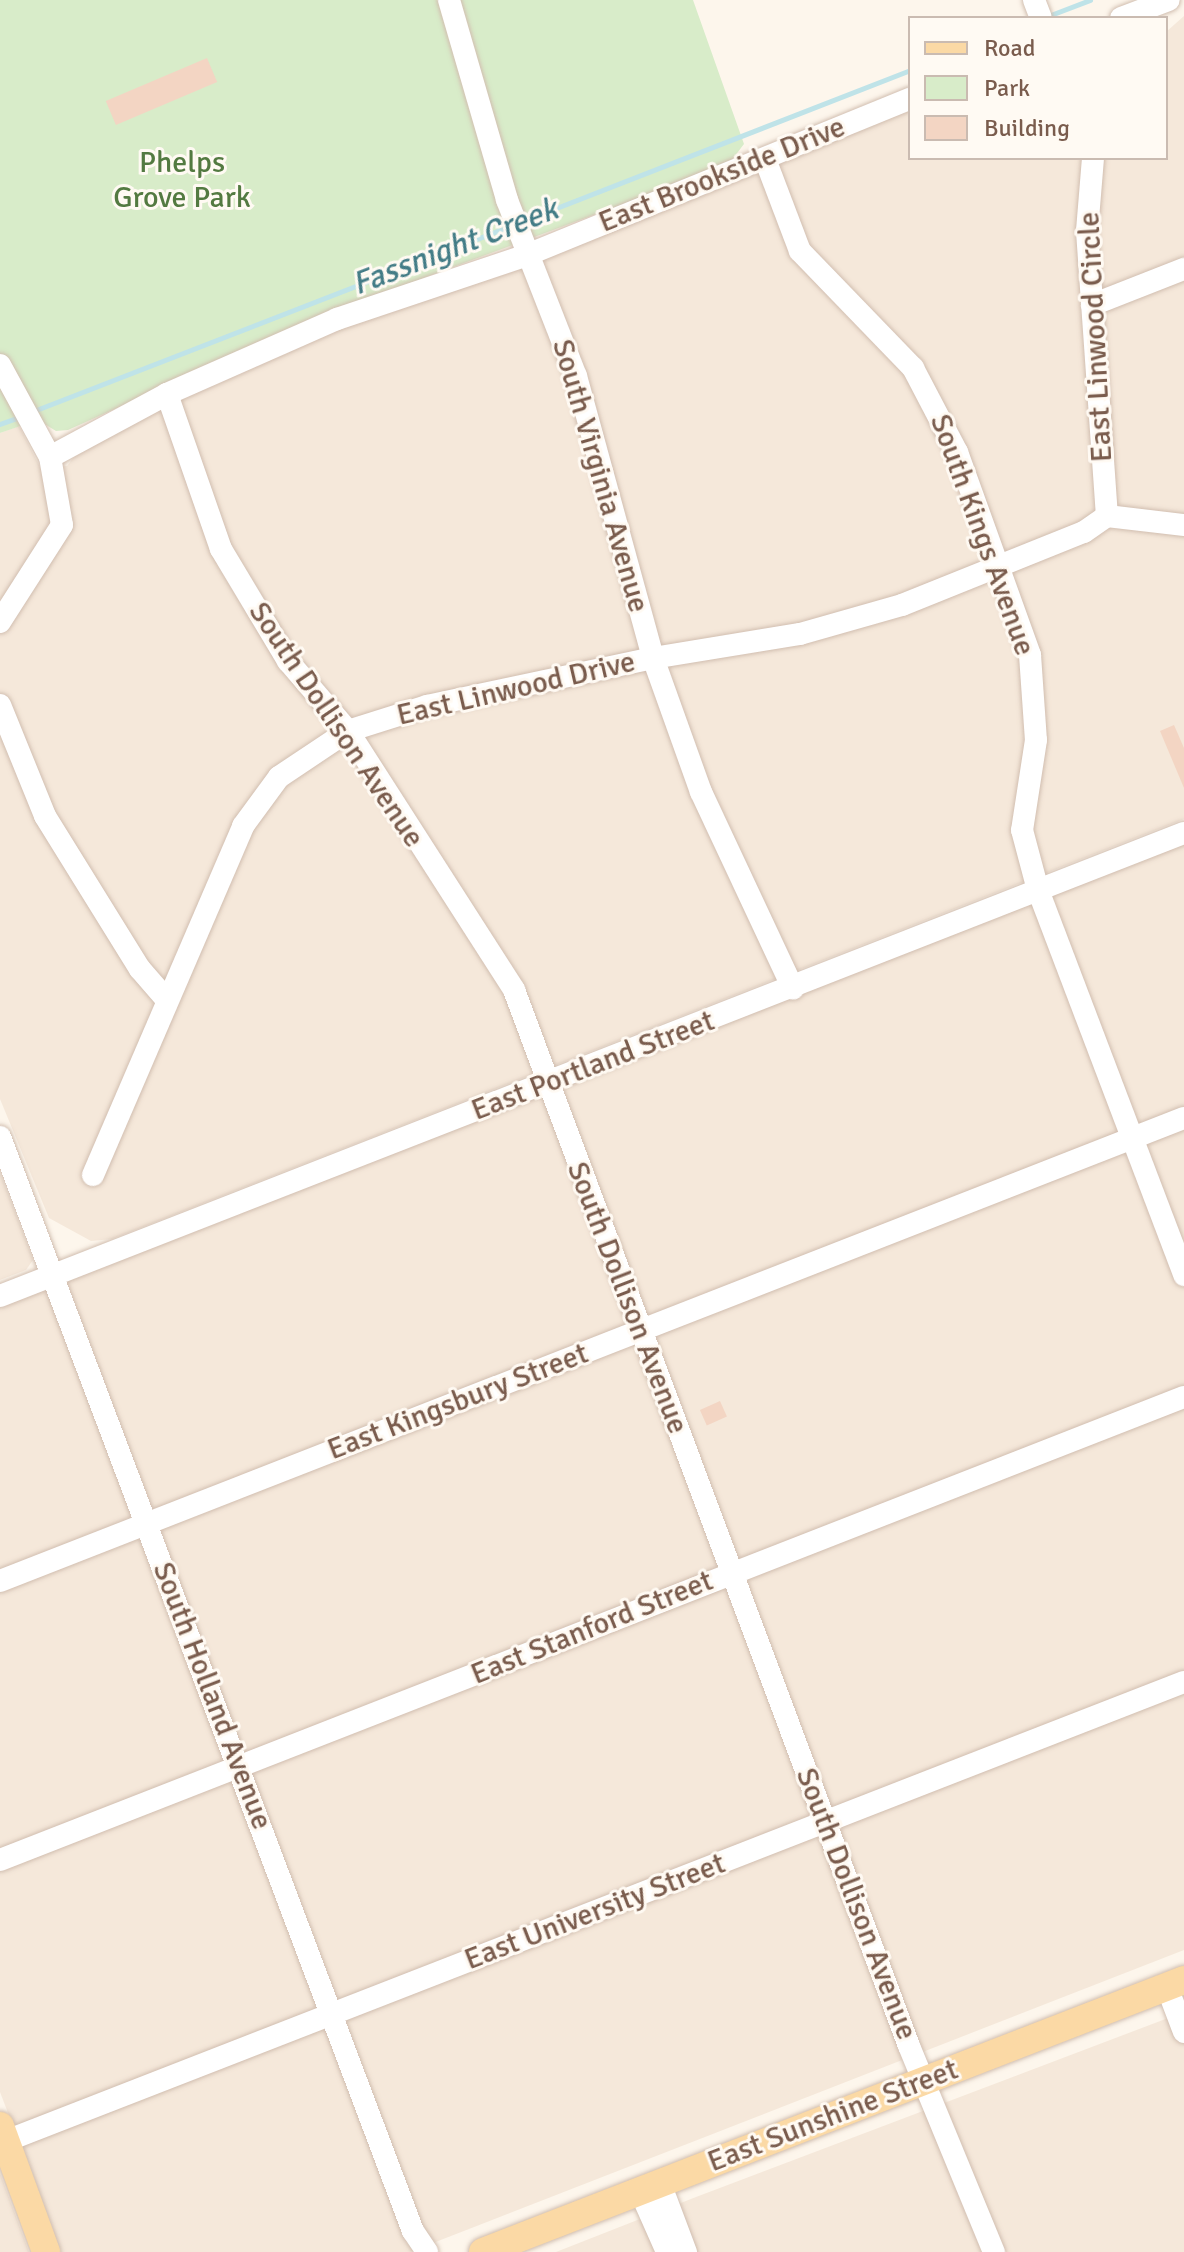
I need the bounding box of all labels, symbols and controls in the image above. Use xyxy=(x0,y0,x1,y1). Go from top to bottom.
legend xyxy=(908,16,1168,160)
text: Road xyxy=(984,33,1035,63)
text: Park xyxy=(984,73,1030,103)
street label: East Brookside Drive xyxy=(594,109,850,241)
text: Building xyxy=(984,113,1070,143)
park label: Phelps Grove Park xyxy=(113,145,251,216)
water label: Fassnight Creek xyxy=(347,190,563,304)
street label: East Linwood Circle xyxy=(1071,211,1121,463)
street label: South Virginia Avenue xyxy=(544,335,656,617)
street label: South Kings Avenue xyxy=(922,410,1042,660)
street label: South Dollison Avenue xyxy=(241,596,431,854)
street label: East Linwood Drive xyxy=(393,644,639,734)
street label: East Portland Street xyxy=(466,1003,720,1129)
street label: South Dollison Avenue xyxy=(559,1157,695,1439)
street label: East Kingsbury Street xyxy=(323,1336,593,1468)
street label: South Holland Avenue xyxy=(144,1557,280,1835)
street label: East Stanford Street xyxy=(466,1563,718,1693)
street label: South Dollison Avenue xyxy=(788,1763,924,2045)
street label: East University Street xyxy=(460,1846,730,1978)
street label: East Sunshine Street xyxy=(703,2052,963,2180)

